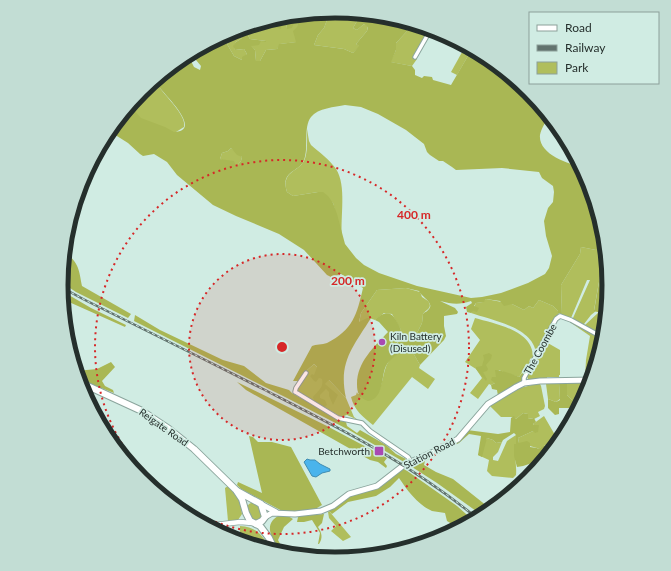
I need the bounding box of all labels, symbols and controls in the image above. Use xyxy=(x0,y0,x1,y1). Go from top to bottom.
legend xyxy=(529,12,659,84)
text: Road xyxy=(565,20,592,35)
text: Railway xyxy=(565,40,606,55)
text: Park xyxy=(565,60,589,75)
text: 400 m xyxy=(397,207,431,222)
text: 200 m xyxy=(331,273,365,288)
street label: The Coombe xyxy=(521,321,559,377)
place label: Kiln Battery (Disused) xyxy=(390,330,443,354)
marker: Kiln Battery (Disused) xyxy=(377,337,387,347)
centre of rings xyxy=(275,340,289,354)
street label: Reigate Road xyxy=(137,406,191,448)
street label: Station Road xyxy=(401,435,457,471)
place label: Betchworth xyxy=(318,445,370,457)
marker: Betchworth xyxy=(373,445,385,457)

